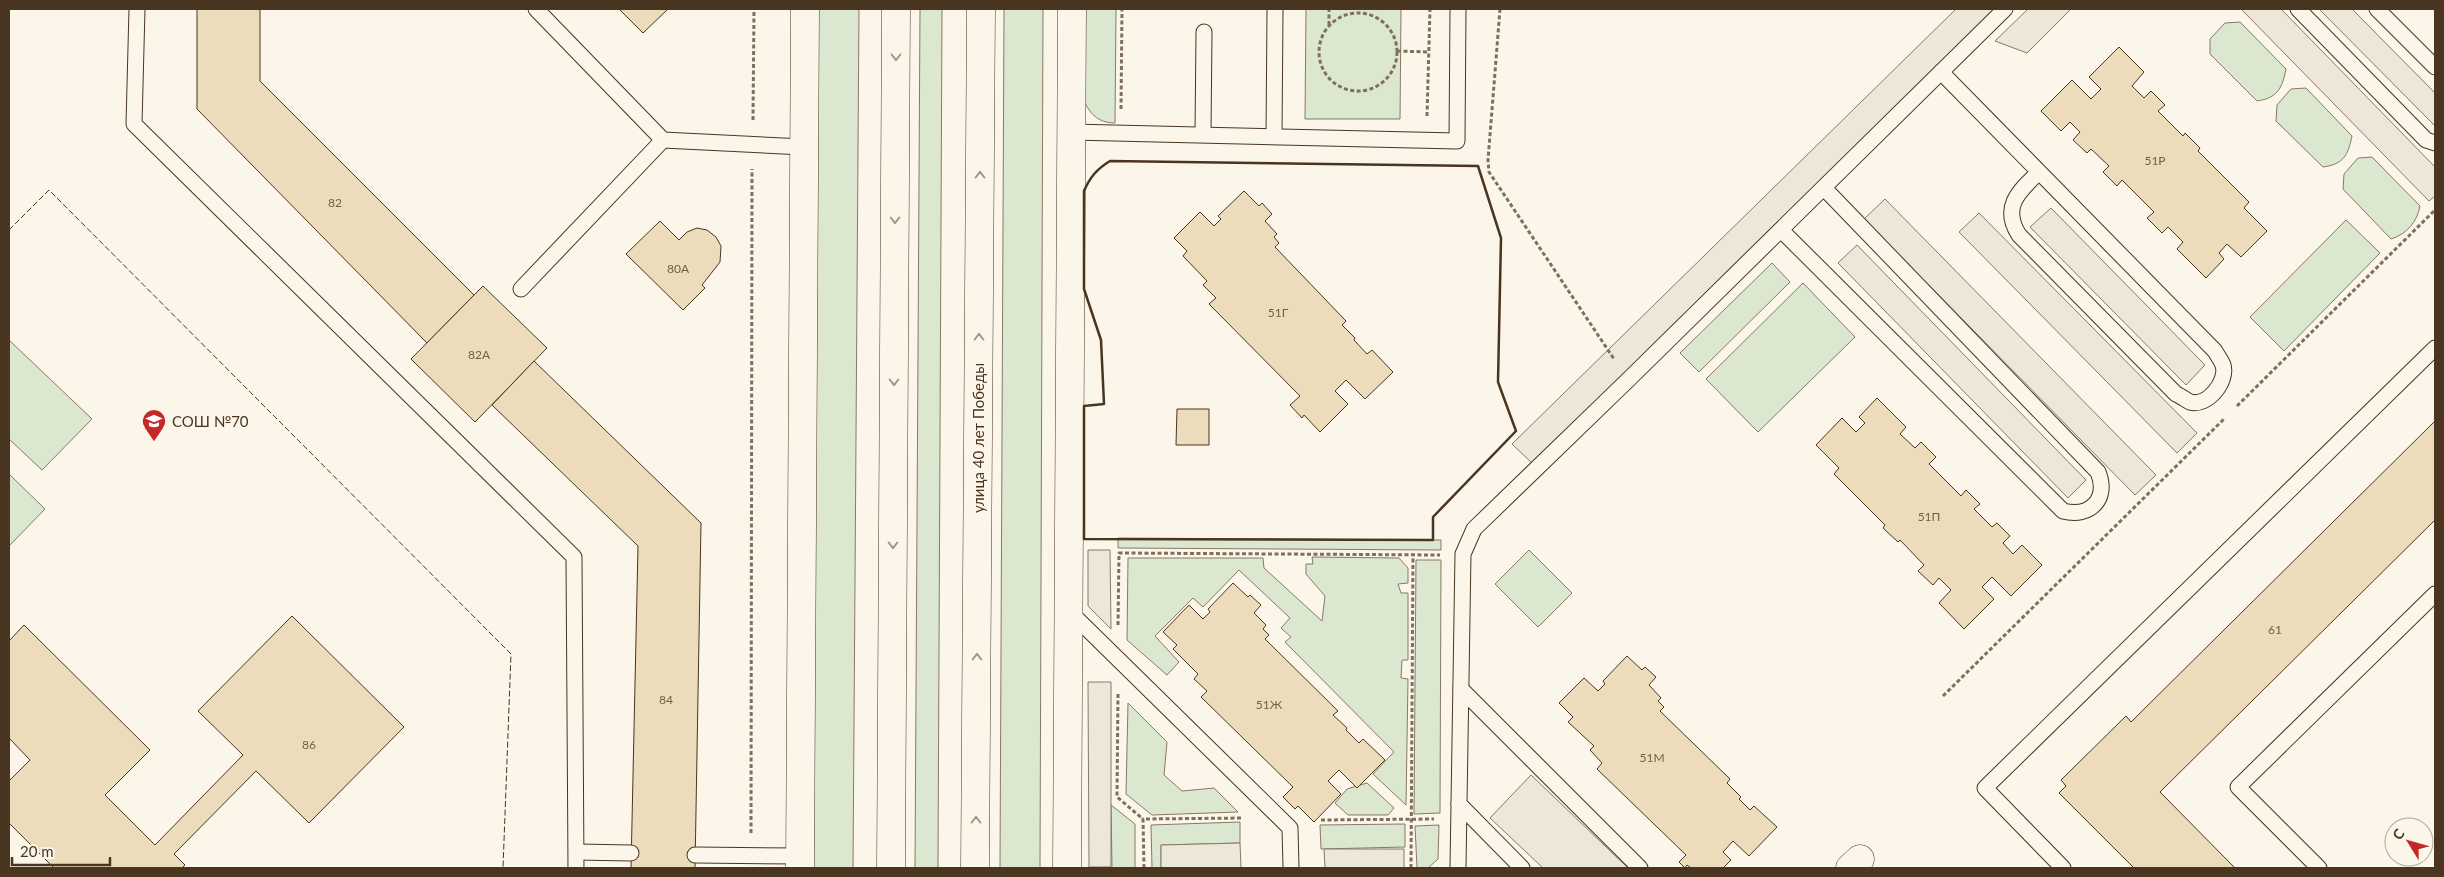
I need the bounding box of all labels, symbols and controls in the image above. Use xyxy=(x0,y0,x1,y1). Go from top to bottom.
one-way arrow xyxy=(891,54,901,62)
house number: 51Р xyxy=(2144,153,2166,168)
one-way arrow xyxy=(975,170,985,178)
house number: 82 xyxy=(328,195,342,210)
one-way arrow xyxy=(890,216,900,224)
house number: 80А xyxy=(667,261,690,276)
house number: 51Г xyxy=(1268,305,1289,320)
one-way arrow xyxy=(974,333,984,340)
house number: 82А xyxy=(468,347,491,362)
street label: улица 40 лет Победы xyxy=(969,363,987,513)
one-way arrow xyxy=(889,379,899,387)
school or university icon: СОШ №70 xyxy=(141,408,167,442)
place label: СОШ №70 xyxy=(172,412,249,430)
house number: 51П xyxy=(1918,509,1940,524)
one-way arrow xyxy=(888,542,898,549)
house number: 61 xyxy=(2268,622,2282,637)
one-way arrow xyxy=(972,653,982,660)
house number: 84 xyxy=(659,692,673,707)
house number: 51Ж xyxy=(1256,697,1283,712)
house number: 86 xyxy=(302,737,316,752)
house number: 51М xyxy=(1639,750,1665,765)
one-way arrow xyxy=(971,815,981,823)
north arrow xyxy=(2384,817,2434,867)
text: С xyxy=(2389,824,2408,843)
scale bar xyxy=(12,834,110,866)
text: 20 m xyxy=(20,842,54,860)

